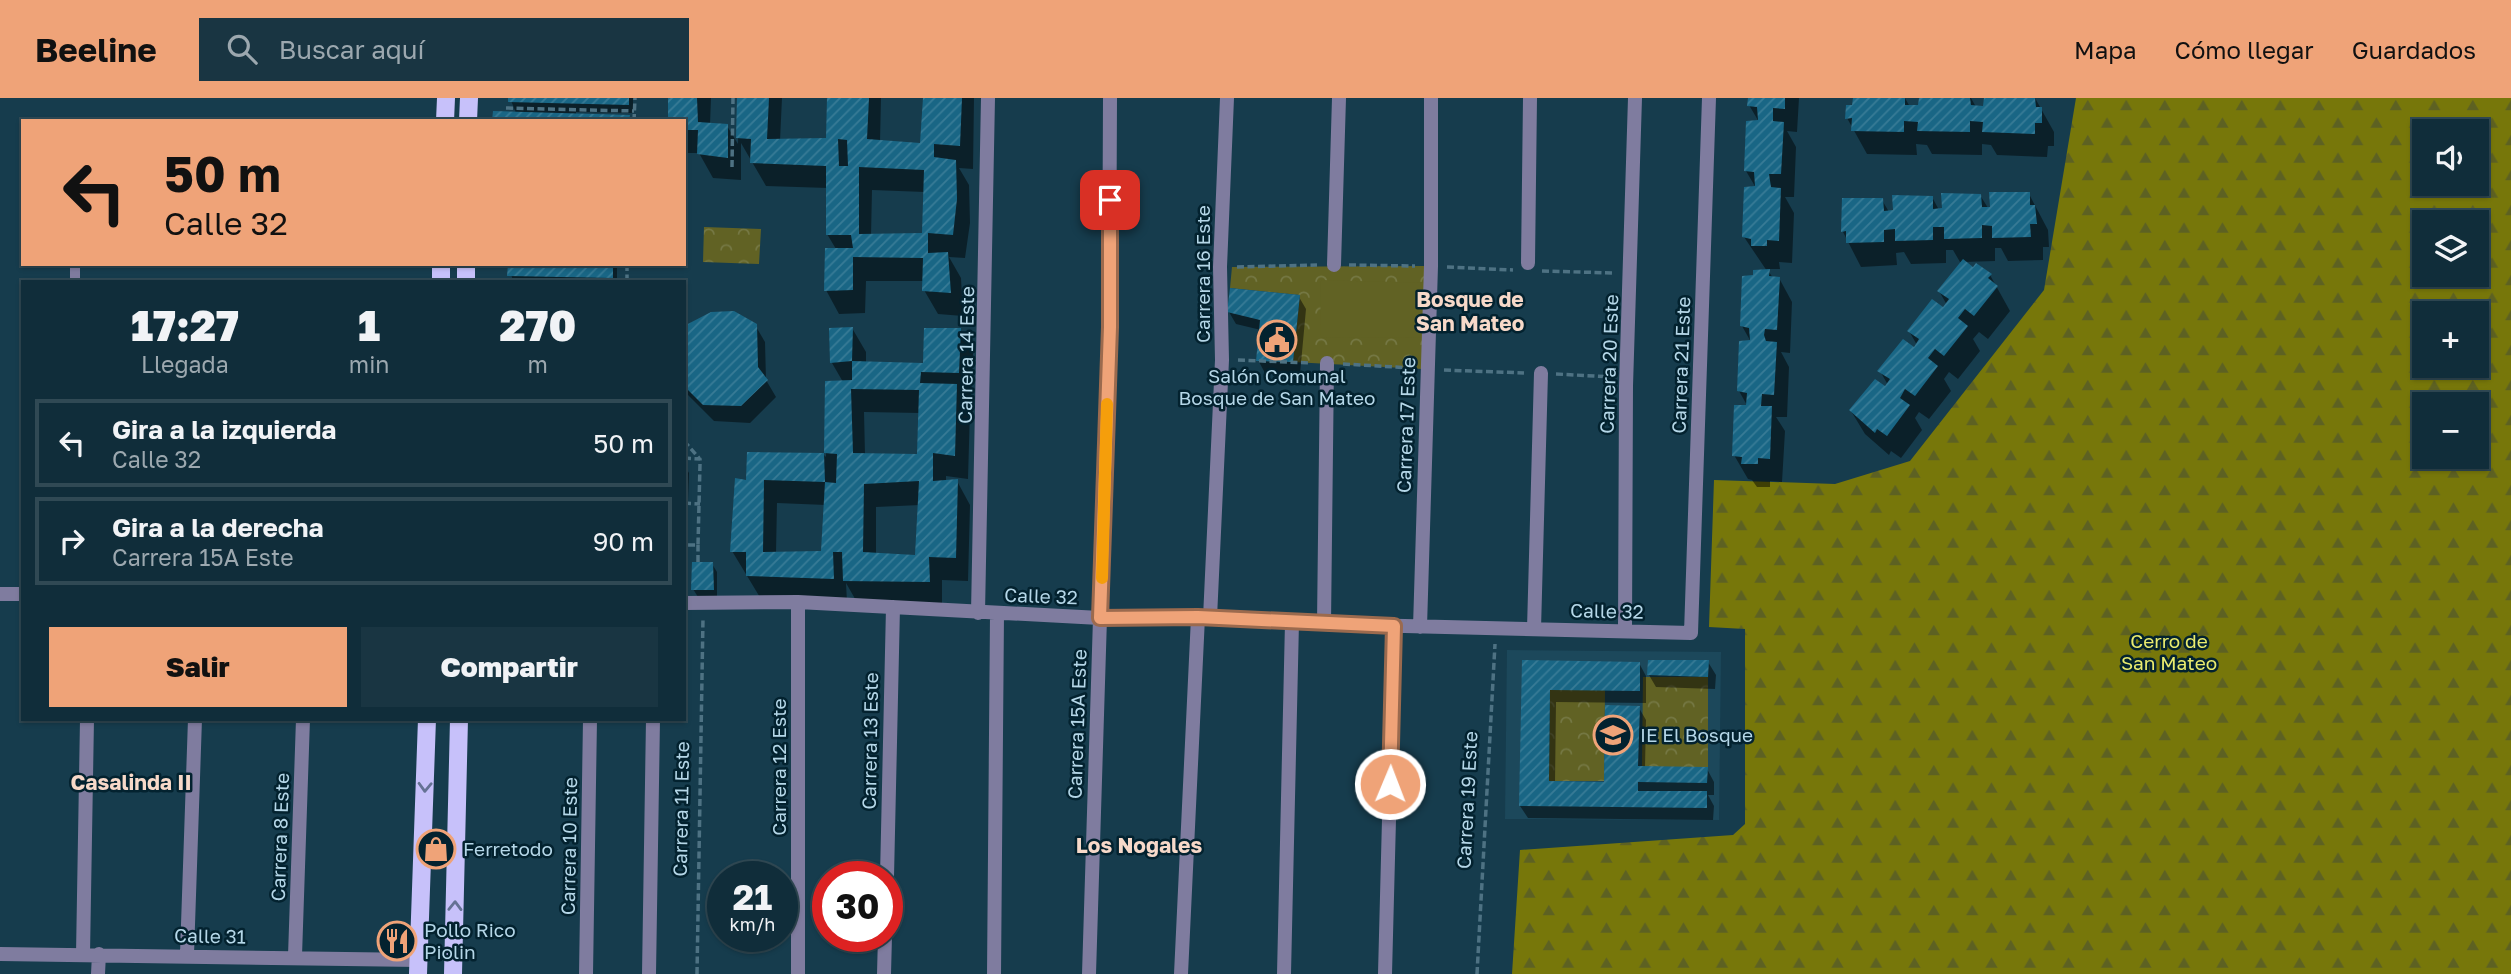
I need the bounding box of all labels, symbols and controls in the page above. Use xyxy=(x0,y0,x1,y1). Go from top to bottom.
search box xyxy=(199,18,689,81)
text: Beeline xyxy=(35,30,157,69)
icon: search xyxy=(223,30,261,68)
text: Buscar aquí xyxy=(279,34,425,65)
text: Mapa xyxy=(2074,35,2137,64)
text: Cómo llegar xyxy=(2175,35,2314,64)
text: Guardados xyxy=(2352,35,2476,64)
map controls xyxy=(2412,119,2489,469)
button: sound xyxy=(2412,119,2489,196)
text: 50 m xyxy=(164,144,281,203)
icon: left xyxy=(49,147,140,238)
pin xyxy=(1080,170,1140,230)
icon: arrive xyxy=(1091,181,1129,219)
text: Calle 32 xyxy=(164,204,288,242)
street label: Carrera 16 Este xyxy=(1191,205,1214,343)
button: layers xyxy=(2412,210,2489,287)
street label: Carrera 14 Este xyxy=(953,286,978,424)
district label: Bosque de San Mateo xyxy=(1416,286,1524,336)
street label: Carrera 20 Este xyxy=(1595,294,1622,434)
street label: Carrera 21 Este xyxy=(1667,296,1694,434)
text: 17:27 xyxy=(131,300,239,350)
text: 1 xyxy=(358,300,380,350)
text: 270 xyxy=(499,300,576,350)
button: + xyxy=(2412,301,2489,378)
public building icon: Salón Comunal Bosque de San Mateo xyxy=(1256,319,1298,361)
text: Llegada xyxy=(141,350,229,378)
text: min xyxy=(349,350,389,378)
text: m xyxy=(528,350,548,378)
street label: Carrera 17 Este xyxy=(1392,356,1419,494)
place label: Salón Comunal Bosque de San Mateo xyxy=(1179,364,1375,409)
button: − xyxy=(2412,392,2489,469)
text: Gira a la izquierda xyxy=(112,414,336,445)
icon: left xyxy=(53,424,91,462)
text: 50 m xyxy=(593,428,654,459)
text: Calle 32 xyxy=(112,445,201,473)
text: Gira a la derecha xyxy=(112,512,324,543)
icon: right xyxy=(53,522,91,560)
text: 90 m xyxy=(593,526,654,557)
text: Carrera 15A Este xyxy=(112,543,294,571)
street label: Calle 32 xyxy=(1004,583,1078,608)
street label: Calle 32 xyxy=(1570,598,1644,623)
button: Salir xyxy=(49,627,347,707)
button: Compartir xyxy=(361,627,658,707)
park label: Cerro de San Mateo xyxy=(2121,629,2217,674)
street label: Carrera 15A Este xyxy=(1062,649,1091,799)
street label: Carrera 13 Este xyxy=(857,672,882,810)
street label: Carrera 12 Este xyxy=(767,698,790,836)
school or university icon: IE El Bosque xyxy=(1592,714,1634,756)
place label: IE El Bosque xyxy=(1640,723,1753,746)
street label: Carrera 19 Este xyxy=(1451,731,1482,869)
street label: Carrera 11 Este xyxy=(668,741,693,877)
position arrow xyxy=(1353,747,1427,821)
district label: Casalinda II xyxy=(70,769,192,795)
street label: Carrera 8 Este xyxy=(266,772,293,902)
street label: Carrera 10 Este xyxy=(556,777,581,915)
one-way arrow xyxy=(417,782,432,793)
shop icon: Ferretodo xyxy=(415,828,457,870)
district label: Los Nogales xyxy=(1076,832,1202,858)
place label: Ferretodo xyxy=(463,837,553,860)
speed limit sign: 30 xyxy=(812,861,903,952)
text: 21 xyxy=(733,876,772,918)
one-way arrow xyxy=(447,900,462,911)
text: km/h xyxy=(730,913,775,935)
place label: Pollo Rico Piolin xyxy=(424,918,516,963)
restaurant icon: Pollo Rico Piolin xyxy=(376,920,418,962)
street label: Calle 31 xyxy=(174,923,246,948)

